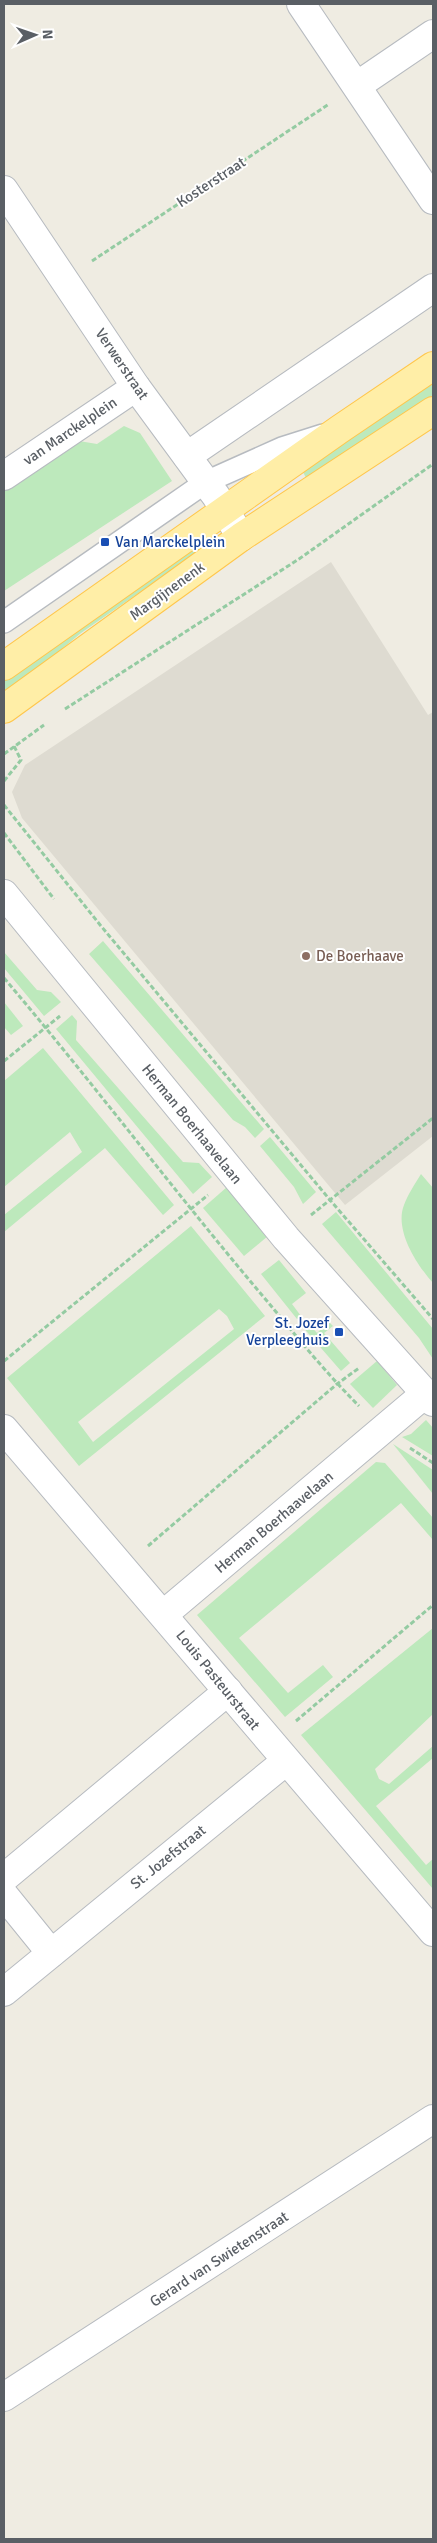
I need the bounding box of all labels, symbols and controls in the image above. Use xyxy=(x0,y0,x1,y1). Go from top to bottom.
north arrow xyxy=(10,10,60,60)
text: N xyxy=(39,29,56,40)
street label: Kosterstraat xyxy=(173,153,249,211)
street label: Verwerstraat xyxy=(91,325,153,403)
street label: van Marckelplein xyxy=(20,393,120,469)
place label: Van Marckelplein xyxy=(115,533,225,551)
marker: Van Marckelplein xyxy=(99,536,111,548)
street label: Margijnenenk xyxy=(126,557,208,624)
place label: De Boerhaave xyxy=(316,947,404,965)
marker: De Boerhaave xyxy=(300,950,312,962)
street label: Herman Boerhaavelaan xyxy=(138,1060,246,1188)
place label: St. Jozef Verpleeghuis xyxy=(246,1314,330,1349)
marker: St. Jozef Verpleeghuis xyxy=(333,1326,345,1338)
street label: Herman Boerhaavelaan xyxy=(211,1467,337,1577)
street label: Louis Pasteurstraat xyxy=(172,1626,264,1734)
street label: St. Jozefstraat xyxy=(127,1821,209,1893)
street label: Gerard van Swietenstraat xyxy=(146,2207,292,2311)

